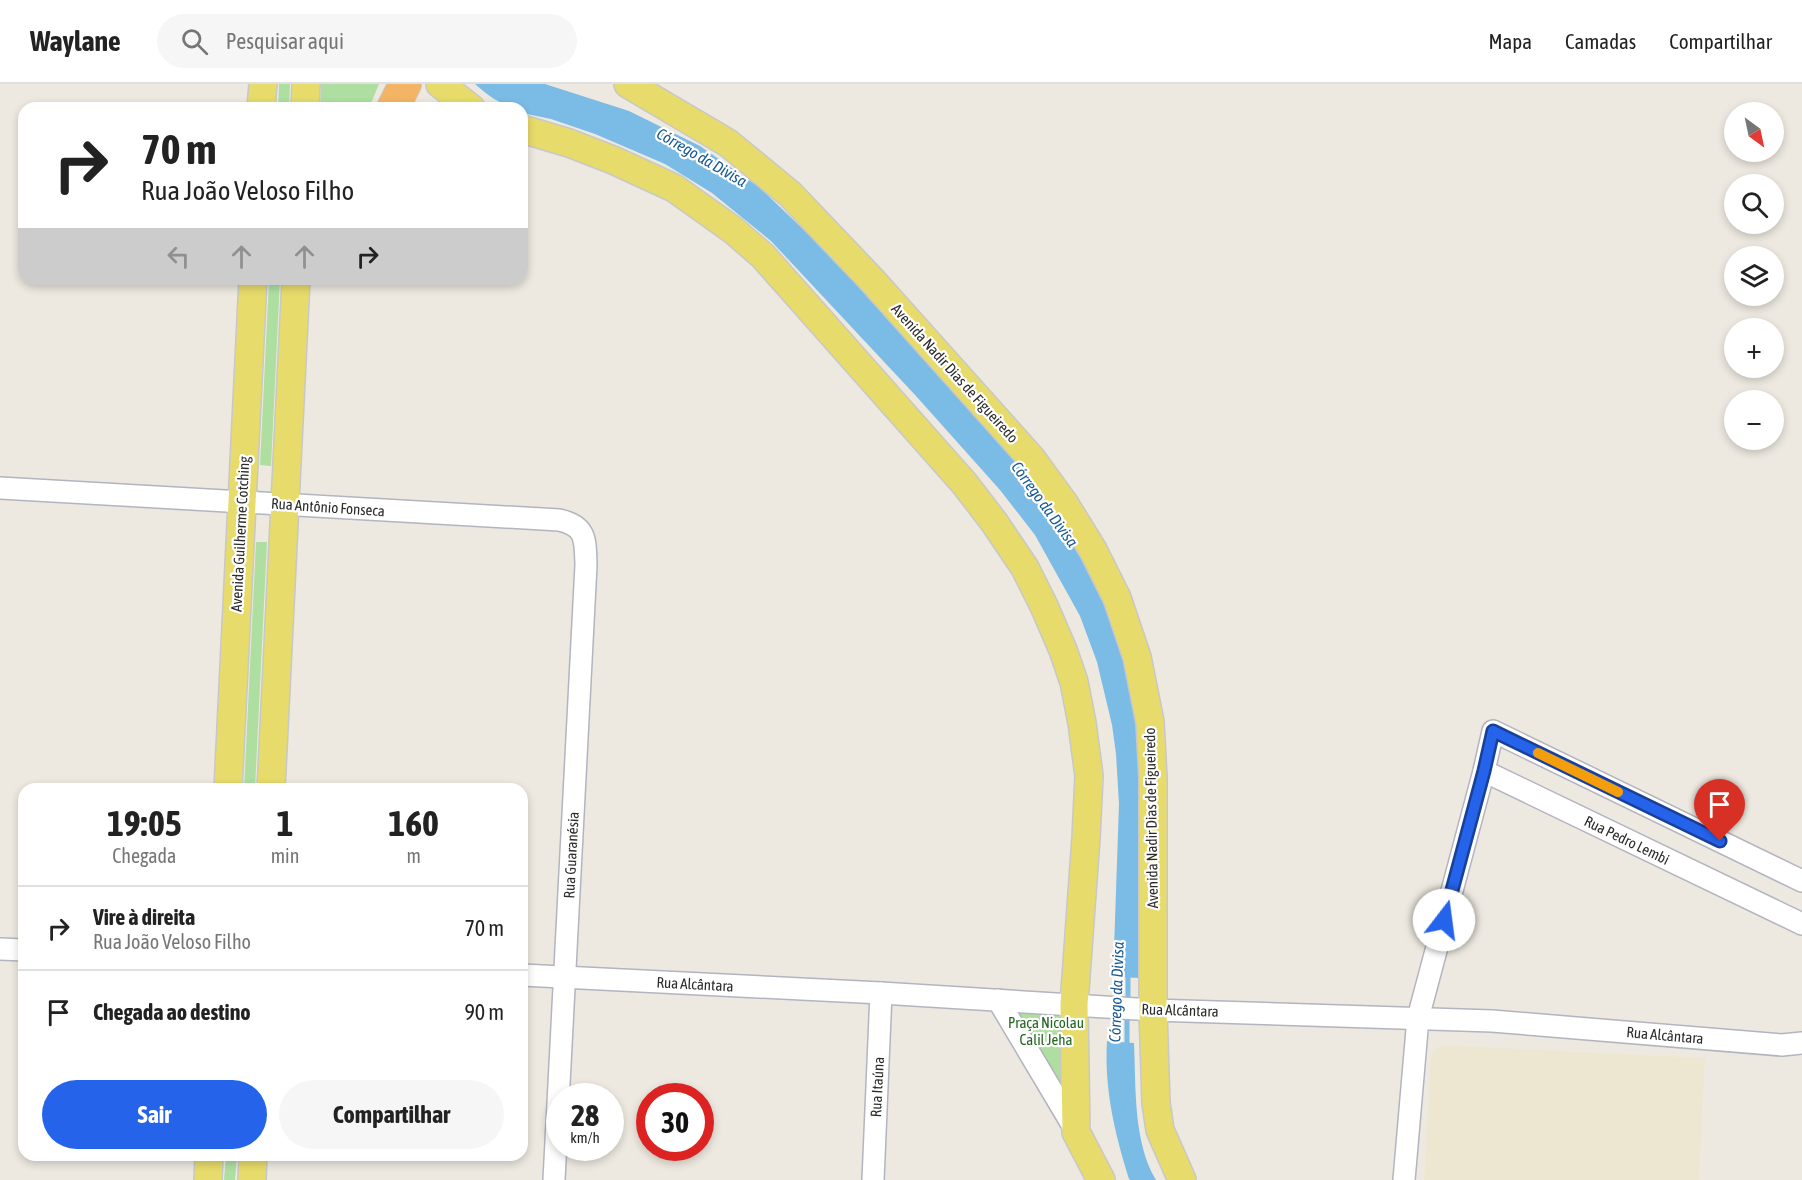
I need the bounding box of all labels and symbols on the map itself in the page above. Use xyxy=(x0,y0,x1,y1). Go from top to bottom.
north arrow xyxy=(1724,102,1784,162)
water label: Córrego da Divisa xyxy=(653,124,751,191)
street label: Avenida Nadir Dias de Figueiredo xyxy=(888,300,1022,446)
street label: Avenida Guilherme Cotching xyxy=(227,455,253,612)
water label: Córrego da Divisa xyxy=(1007,458,1082,551)
street label: Rua Antônio Fonseca xyxy=(271,495,386,519)
street label: Avenida Nadir Dias de Figueiredo xyxy=(1141,727,1161,909)
pin xyxy=(1694,779,1745,841)
street label: Rua Guaranésia xyxy=(560,811,582,899)
street label: Rua Pedro Lembi xyxy=(1582,812,1672,868)
position arrow xyxy=(1412,888,1476,952)
water label: Córrego da Divisa xyxy=(1105,941,1128,1043)
street label: Rua Alcântara xyxy=(656,973,734,995)
street label: Rua Alcântara xyxy=(1141,1000,1219,1020)
park label: Praça Nicolau Calil Jeha xyxy=(1008,1014,1084,1048)
street label: Rua Alcântara xyxy=(1626,1023,1704,1047)
street label: Rua Itaúna xyxy=(867,1056,887,1118)
speed limit sign: 30 xyxy=(636,1083,714,1161)

